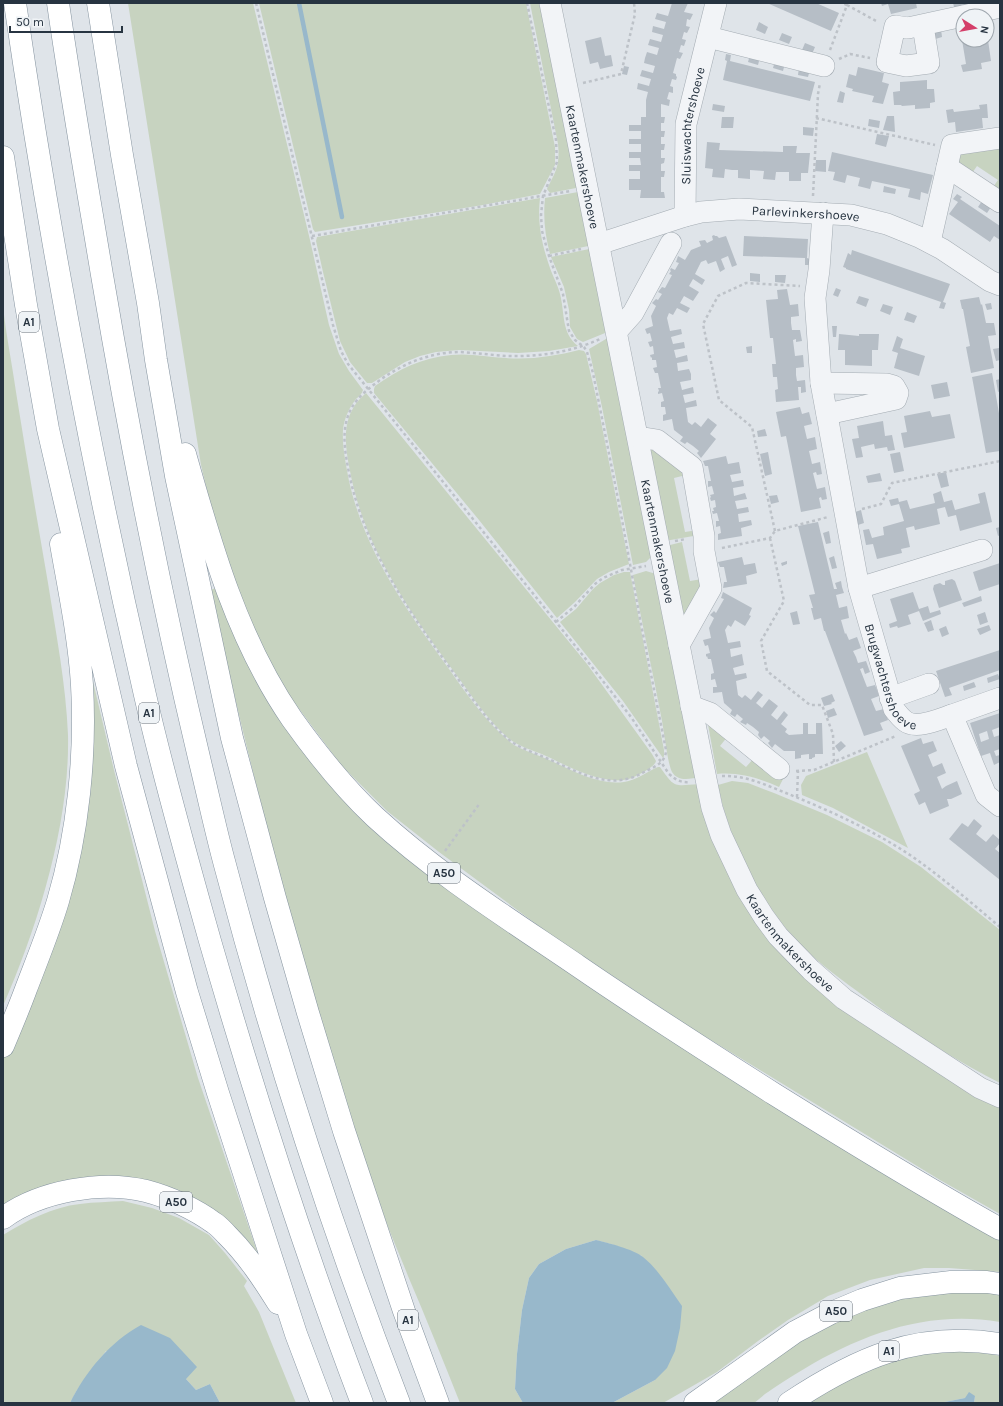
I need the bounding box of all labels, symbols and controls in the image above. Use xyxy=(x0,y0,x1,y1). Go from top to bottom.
scale bar xyxy=(10,8,122,34)
north arrow xyxy=(955,8,995,48)
text: 50 m xyxy=(16,15,44,29)
text: N xyxy=(977,25,991,35)
street label: Sluiswachtershoeve xyxy=(678,65,707,185)
street label: Kaartenmakershoeve xyxy=(563,103,603,230)
street label: Parlevinkershoeve xyxy=(751,202,862,224)
road number: A1 xyxy=(19,312,39,332)
street label: Kaartenmakershoeve xyxy=(638,478,678,605)
street label: Brugwachtershoeve xyxy=(862,622,918,732)
road number: A1 xyxy=(139,703,159,723)
road number: A50 xyxy=(428,863,460,883)
street label: Kaartenmakershoeve xyxy=(744,891,838,995)
road number: A50 xyxy=(160,1192,192,1212)
road number: A50 xyxy=(820,1301,852,1321)
road number: A1 xyxy=(398,1310,418,1330)
road number: A1 xyxy=(879,1341,899,1361)

